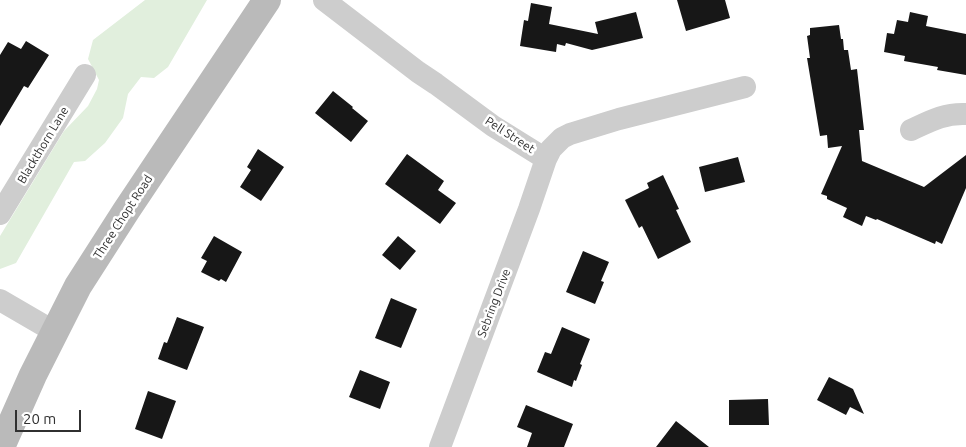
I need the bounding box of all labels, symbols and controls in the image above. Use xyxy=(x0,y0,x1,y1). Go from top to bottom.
street label: Blackthorn Lane xyxy=(14,104,72,186)
street label: Pell Street xyxy=(483,114,537,156)
street label: Three Chopt Road xyxy=(90,172,156,262)
street label: Sebring Drive xyxy=(474,267,514,339)
scale bar xyxy=(18,400,84,432)
text: 20 m xyxy=(23,410,56,427)

